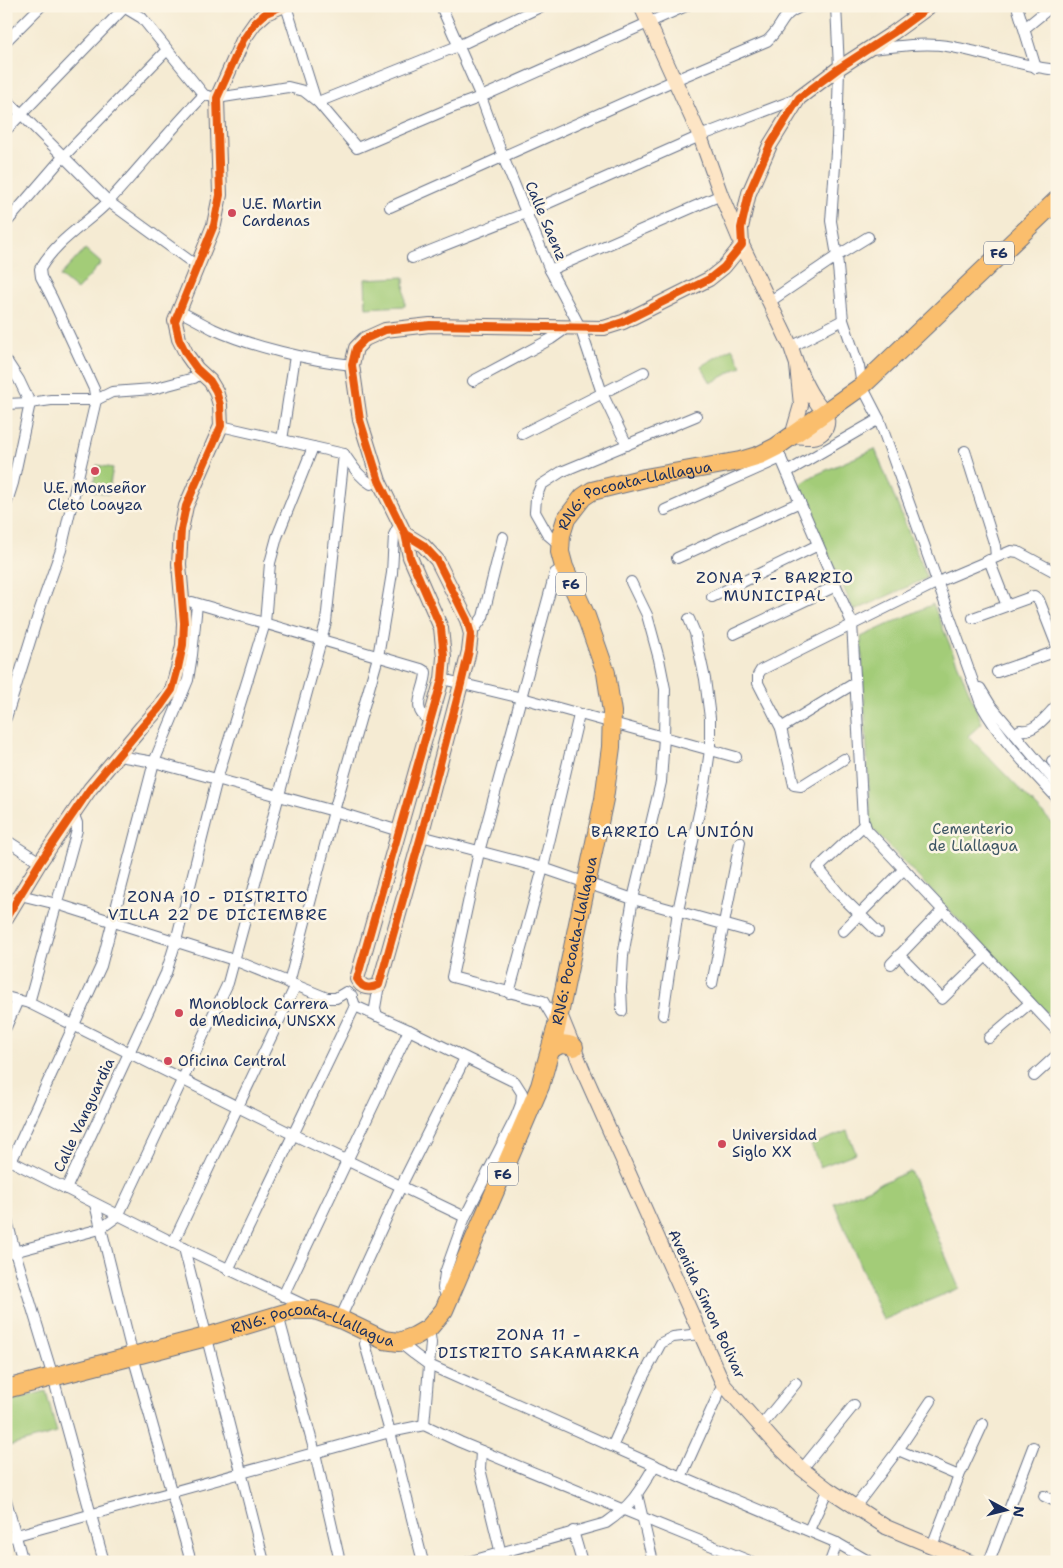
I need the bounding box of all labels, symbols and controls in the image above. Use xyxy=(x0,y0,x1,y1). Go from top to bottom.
street label: Calle Saenz xyxy=(520,178,572,264)
place label: U.E. Martin Cardenas xyxy=(242,194,322,231)
marker: U.E. Martin Cardenas xyxy=(226,207,238,219)
road number: F6 xyxy=(984,242,1014,264)
street label: RN6: Pocoata-Llallagua xyxy=(553,456,714,532)
marker: U.E. Monseñor Cleto Loayza xyxy=(89,465,101,477)
place label: U.E. Monseñor Cleto Loayza xyxy=(43,478,147,515)
district label: ZONA 7 - BARRIO MUNICIPAL xyxy=(696,567,854,606)
road number: F6 xyxy=(556,572,586,596)
park label: Cementerio de Llallagua xyxy=(928,819,1018,856)
district label: BARRIO LA UNIÓN xyxy=(591,821,755,842)
street label: RN6: Pocoata-Llallagua xyxy=(547,854,602,1027)
district label: ZONA 10 - DISTRITO VILLA 22 DE DICIEMBRE xyxy=(108,886,328,925)
place label: Monoblock Carrera de Medicina, UNSXX xyxy=(189,994,336,1031)
marker: Monoblock Carrera de Medicina, UNSXX xyxy=(173,1007,185,1019)
place label: Oficina Central xyxy=(178,1051,287,1071)
street label: Calle Vanguardia xyxy=(49,1054,120,1175)
marker: Oficina Central xyxy=(162,1055,174,1067)
place label: Universidad Siglo XX xyxy=(732,1125,817,1162)
marker: Universidad Siglo XX xyxy=(716,1138,728,1150)
road number: F6 xyxy=(488,1162,518,1186)
street label: Avenida Simon Bolivar xyxy=(664,1226,750,1382)
street label: RN6: Pocoata-Llallagua xyxy=(228,1300,396,1351)
district label: ZONA 11 - DISTRITO SAKAMARKA xyxy=(438,1324,640,1363)
north arrow xyxy=(980,1486,1030,1536)
text: N xyxy=(1009,1505,1029,1518)

